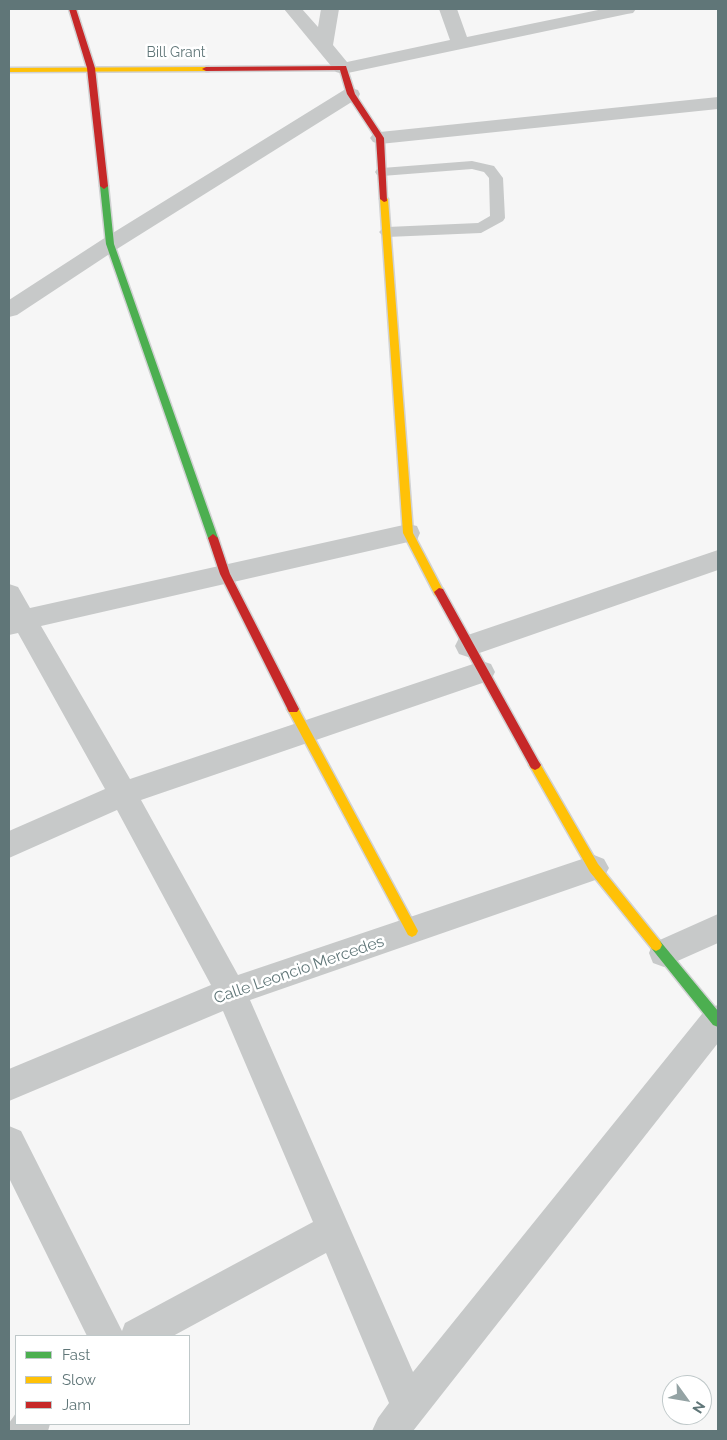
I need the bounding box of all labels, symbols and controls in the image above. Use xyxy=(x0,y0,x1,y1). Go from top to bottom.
street label: Bill Grant xyxy=(147,45,205,61)
street label: Calle Leoncio Mercedes xyxy=(211,932,387,1008)
legend xyxy=(15,1335,190,1425)
text: Fast xyxy=(62,1346,90,1364)
text: Slow xyxy=(62,1371,96,1389)
north arrow xyxy=(662,1375,712,1425)
text: Jam xyxy=(62,1396,91,1414)
text: N xyxy=(689,1399,708,1416)

